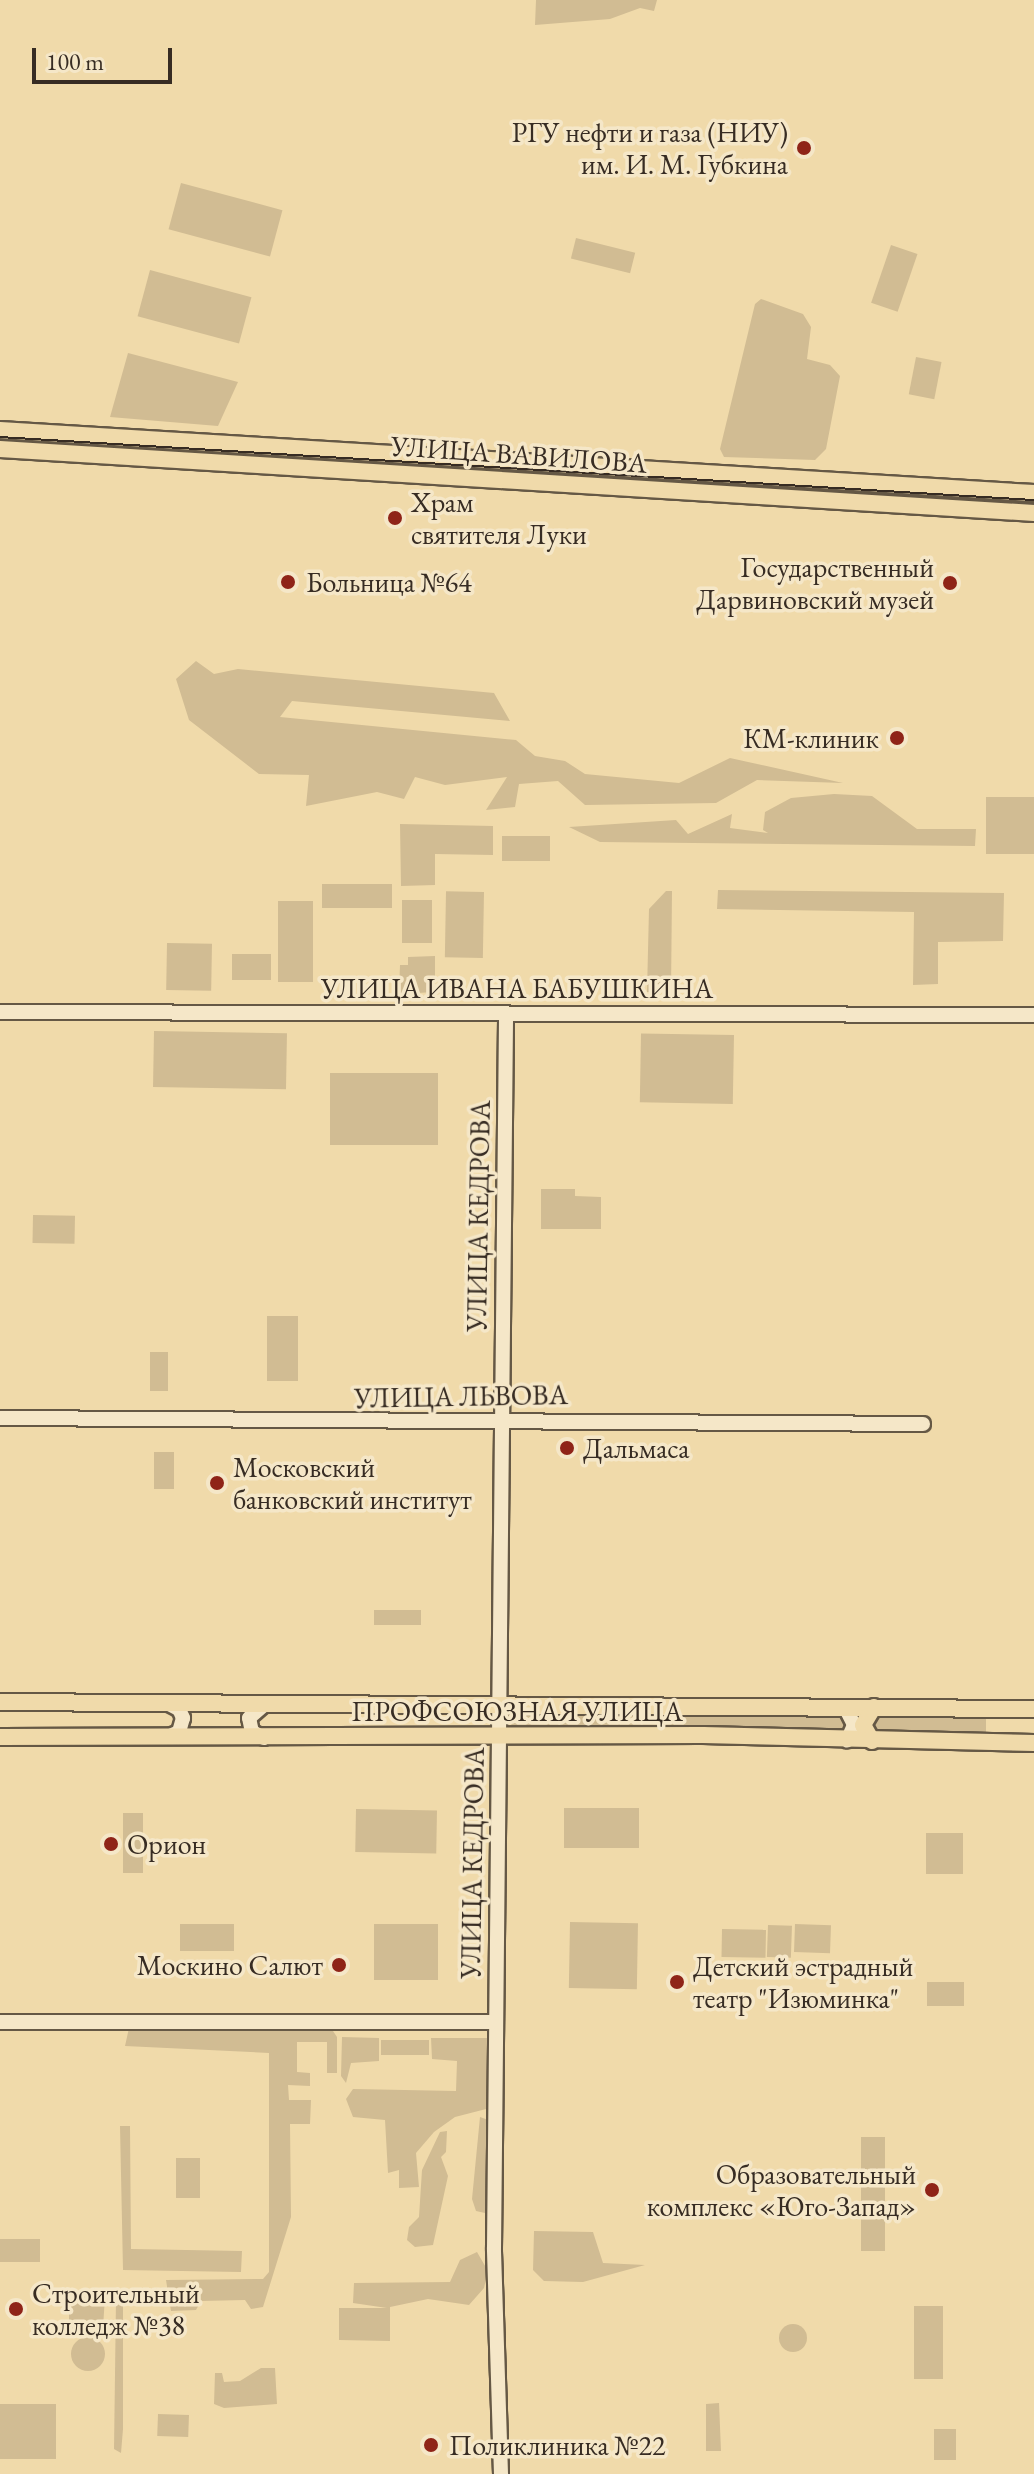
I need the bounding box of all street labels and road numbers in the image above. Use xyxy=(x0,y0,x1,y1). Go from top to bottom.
street label: УЛИЦА ВАВИЛОВА xyxy=(390,428,648,480)
street label: УЛИЦА ИВАНА БАБУШКИНА xyxy=(321,971,713,1005)
street label: УЛИЦА КЕДРОВА xyxy=(459,1100,497,1332)
street label: УЛИЦА ЛЬВОВА xyxy=(354,1377,568,1415)
street label: ПРОФСОЮЗНАЯ УЛИЦА xyxy=(351,1694,683,1728)
street label: УЛИЦА КЕДРОВА xyxy=(453,1747,491,1979)

